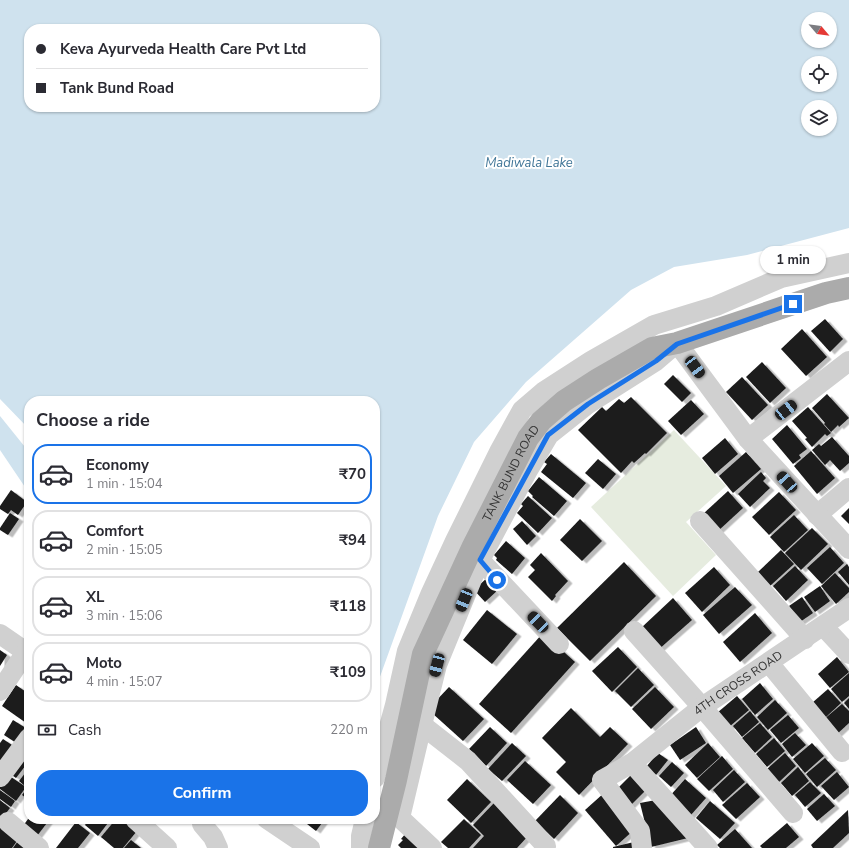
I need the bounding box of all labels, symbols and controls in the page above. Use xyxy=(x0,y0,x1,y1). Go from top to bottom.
north arrow xyxy=(801,12,837,48)
map controls xyxy=(801,12,837,136)
text: Keva Ayurveda Health Care Pvt Ltd xyxy=(60,39,306,59)
button: locate xyxy=(801,56,837,92)
text: Tank Bund Road xyxy=(60,78,174,98)
button: layers xyxy=(801,100,837,136)
water label: Madiwala Lake xyxy=(485,154,573,172)
callout: 1 min xyxy=(760,246,826,274)
text: 1 min xyxy=(776,251,810,269)
route end xyxy=(784,295,802,313)
car xyxy=(683,354,707,380)
car xyxy=(773,398,799,422)
text: Choose a ride xyxy=(36,408,150,432)
street label: TANK BUND ROAD xyxy=(479,422,543,524)
text: Economy xyxy=(86,455,149,475)
icon: car xyxy=(38,456,74,492)
text: ₹70 xyxy=(339,464,366,484)
car xyxy=(775,469,799,495)
text: 1 min · 15:04 xyxy=(86,475,162,493)
text: Comfort xyxy=(86,521,143,541)
icon: car xyxy=(38,522,74,558)
text: ₹94 xyxy=(339,530,366,550)
text: 2 min · 15:05 xyxy=(86,541,162,559)
route start xyxy=(488,571,506,589)
text: XL xyxy=(86,587,105,607)
car xyxy=(454,587,474,613)
icon: car xyxy=(38,588,74,624)
text: ₹118 xyxy=(330,596,366,616)
text: 3 min · 15:06 xyxy=(86,607,162,625)
car xyxy=(525,609,551,635)
street label: 4TH CROSS ROAD xyxy=(690,647,786,719)
car xyxy=(428,652,446,678)
text: Moto xyxy=(86,653,122,673)
icon: car xyxy=(38,654,74,690)
text: ₹109 xyxy=(330,662,366,682)
text: 4 min · 15:07 xyxy=(86,673,162,691)
icon: cash xyxy=(36,719,58,741)
text: Cash xyxy=(68,720,102,740)
text: 220 m xyxy=(330,721,368,739)
button: Confirm xyxy=(36,770,368,816)

